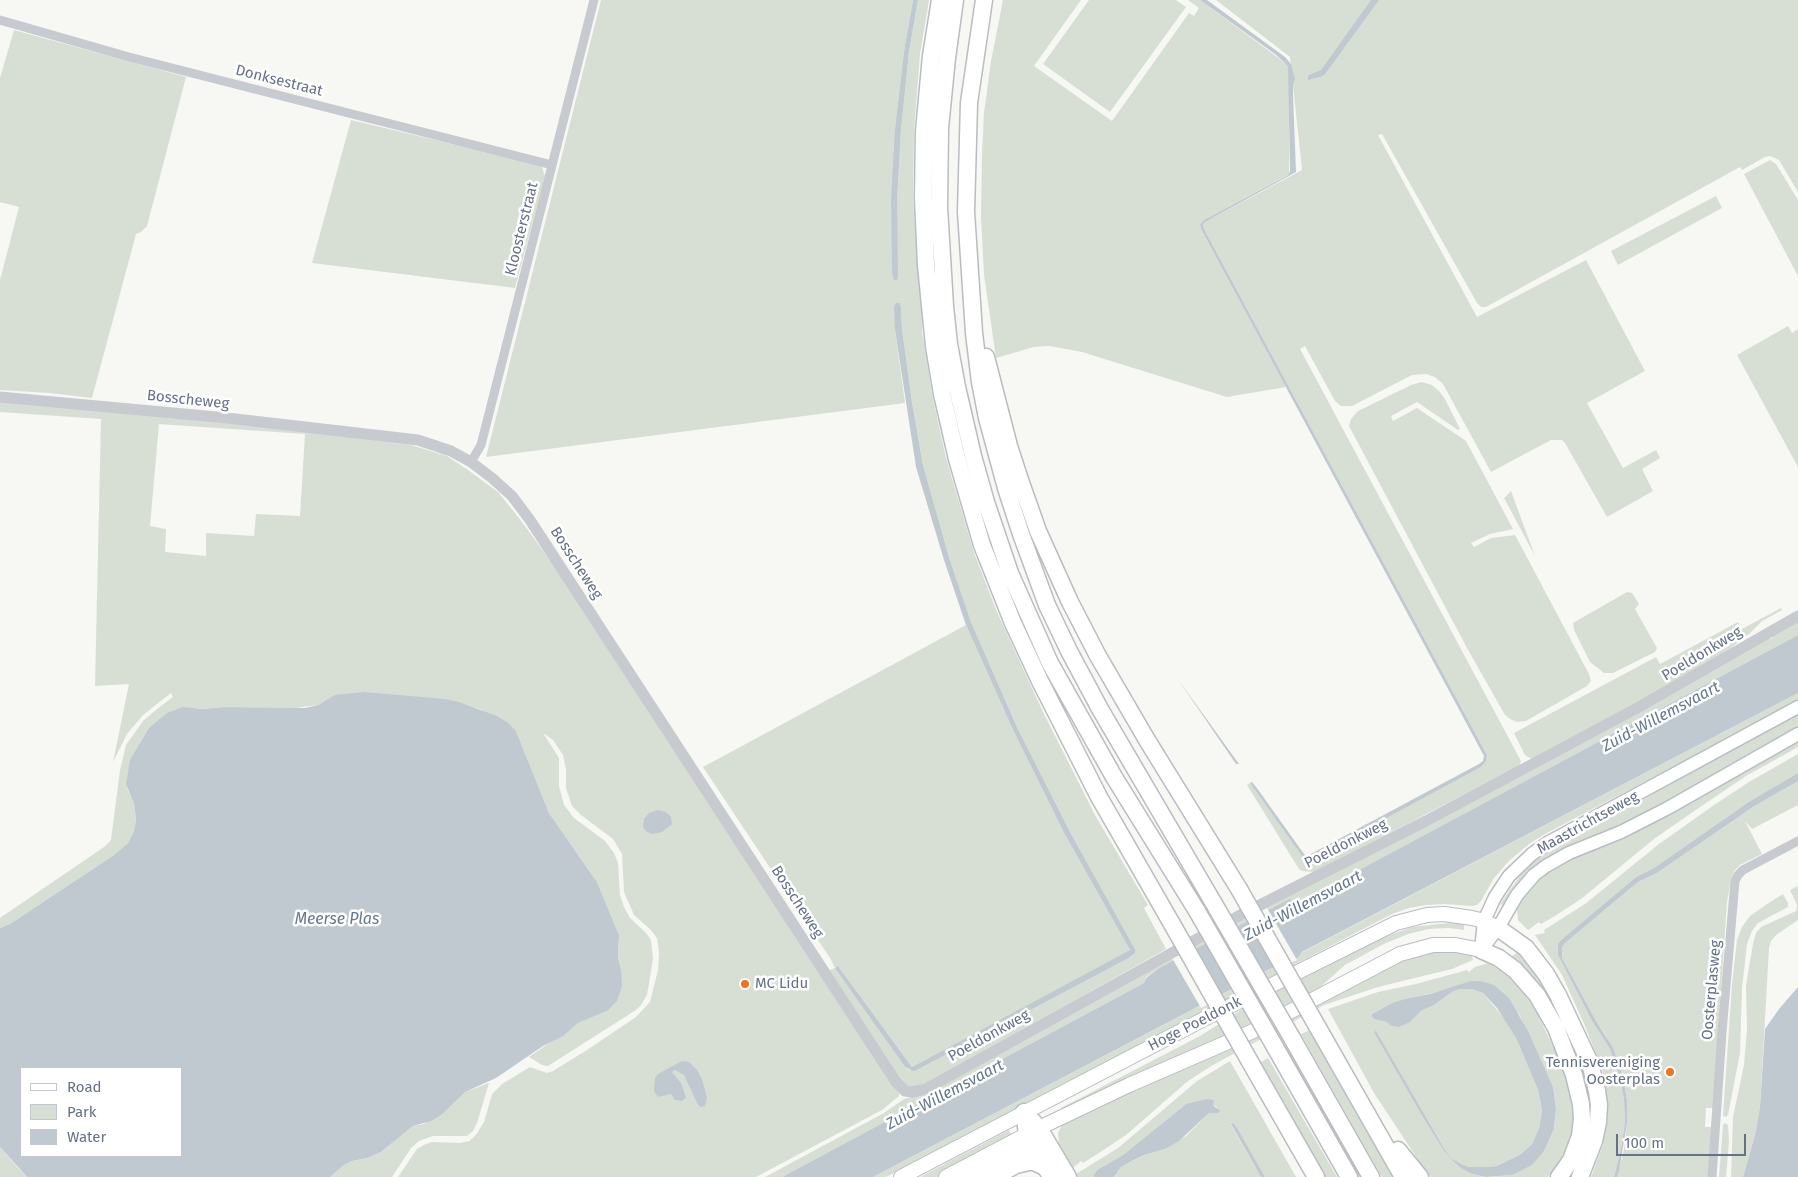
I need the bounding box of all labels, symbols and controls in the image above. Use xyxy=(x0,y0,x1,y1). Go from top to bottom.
street label: Donksestraat xyxy=(233,61,325,101)
street label: Kloosterstraat xyxy=(502,180,542,278)
street label: Bosscheweg xyxy=(146,387,230,413)
street label: Bosscheweg xyxy=(546,523,606,603)
street label: Poeldonkweg xyxy=(1659,623,1745,685)
water label: Zuid-Willemsvaart xyxy=(1599,678,1723,756)
street label: Maastrichtseweg xyxy=(1534,788,1642,858)
street label: Poeldonkweg xyxy=(1302,815,1390,873)
street label: Bosscheweg xyxy=(767,862,827,942)
water label: Zuid-Willemsvaart xyxy=(1241,867,1365,945)
water label: Meerse Plas xyxy=(295,910,379,930)
street label: Oosterplasweg xyxy=(1699,939,1725,1041)
place label: MC Lidu xyxy=(755,975,808,993)
marker: MC Lidu xyxy=(739,978,751,990)
street label: Hoge Poeldonk xyxy=(1145,993,1245,1055)
street label: Poeldonkweg xyxy=(945,1006,1033,1066)
place label: Tennisvereniging Oosterplas xyxy=(1546,1054,1660,1089)
water label: Zuid-Willemsvaart xyxy=(883,1056,1007,1134)
marker: Tennisvereniging Oosterplas xyxy=(1664,1066,1676,1078)
legend xyxy=(20,1067,182,1157)
text: Road xyxy=(67,1078,102,1096)
text: Park xyxy=(67,1103,97,1121)
scale bar xyxy=(1618,1124,1748,1156)
text: Water xyxy=(67,1128,106,1146)
text: 100 m xyxy=(1624,1134,1664,1152)

